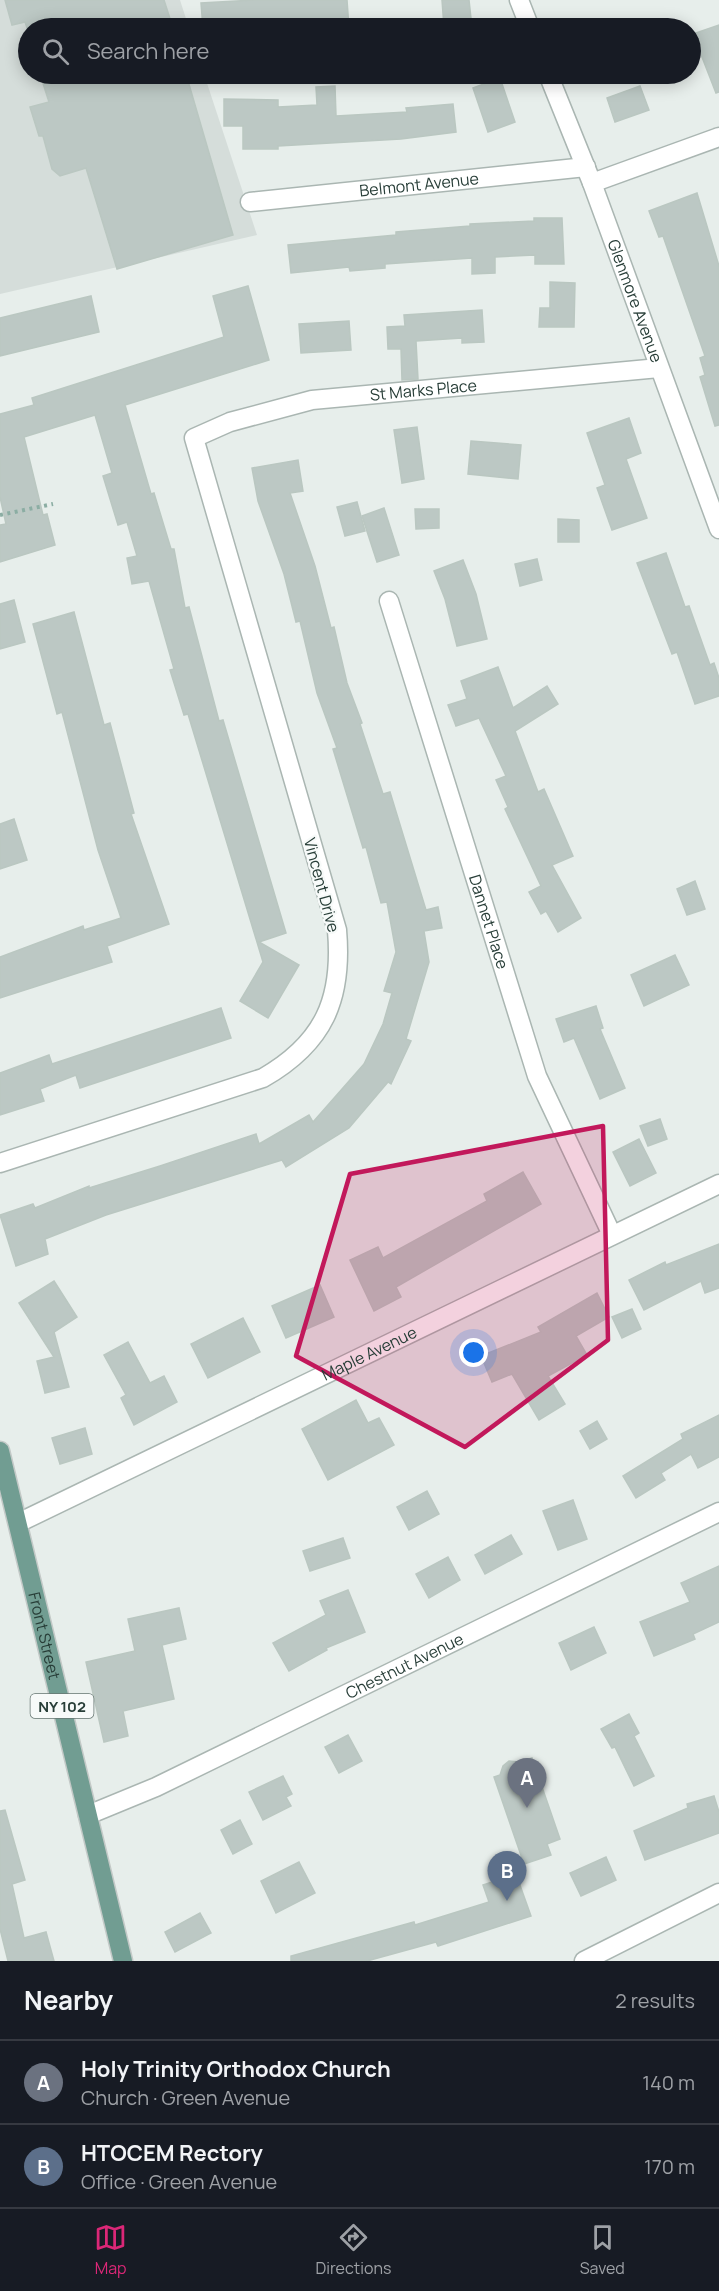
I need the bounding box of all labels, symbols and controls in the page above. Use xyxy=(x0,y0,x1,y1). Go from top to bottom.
search box xyxy=(18,18,701,84)
icon: search xyxy=(39,35,72,68)
text: Search here xyxy=(87,36,209,66)
street label: Belmont Avenue xyxy=(358,167,480,202)
street label: Glenmore Avenue xyxy=(603,236,668,365)
street label: St Marks Place xyxy=(369,374,478,406)
street label: Vincent Drive xyxy=(299,835,345,935)
street label: Dannet Place xyxy=(464,872,514,972)
street label: Maple Avenue xyxy=(318,1321,420,1386)
your location xyxy=(459,1338,488,1367)
street label: Front Street xyxy=(23,1590,66,1682)
street label: Chestnut Avenue xyxy=(342,1628,467,1704)
road number: NY 102 xyxy=(31,1694,94,1718)
pin: A xyxy=(508,1758,546,1808)
pin: B xyxy=(488,1852,526,1901)
text: Nearby xyxy=(24,1982,113,2018)
text: 2 results xyxy=(615,1987,695,2014)
text: Holy Trinity Orthodox Church xyxy=(81,2054,391,2084)
text: A xyxy=(37,2069,50,2096)
text: 140 m xyxy=(642,2069,695,2096)
text: Church · Green Avenue xyxy=(81,2084,290,2111)
text: HTOCEM Rectory xyxy=(81,2138,263,2168)
text: B xyxy=(37,2153,50,2180)
text: 170 m xyxy=(644,2153,695,2180)
text: Office · Green Avenue xyxy=(81,2168,277,2195)
tab: Map xyxy=(94,2221,127,2279)
tab: Directions xyxy=(316,2221,391,2279)
tab: Saved xyxy=(580,2221,625,2279)

